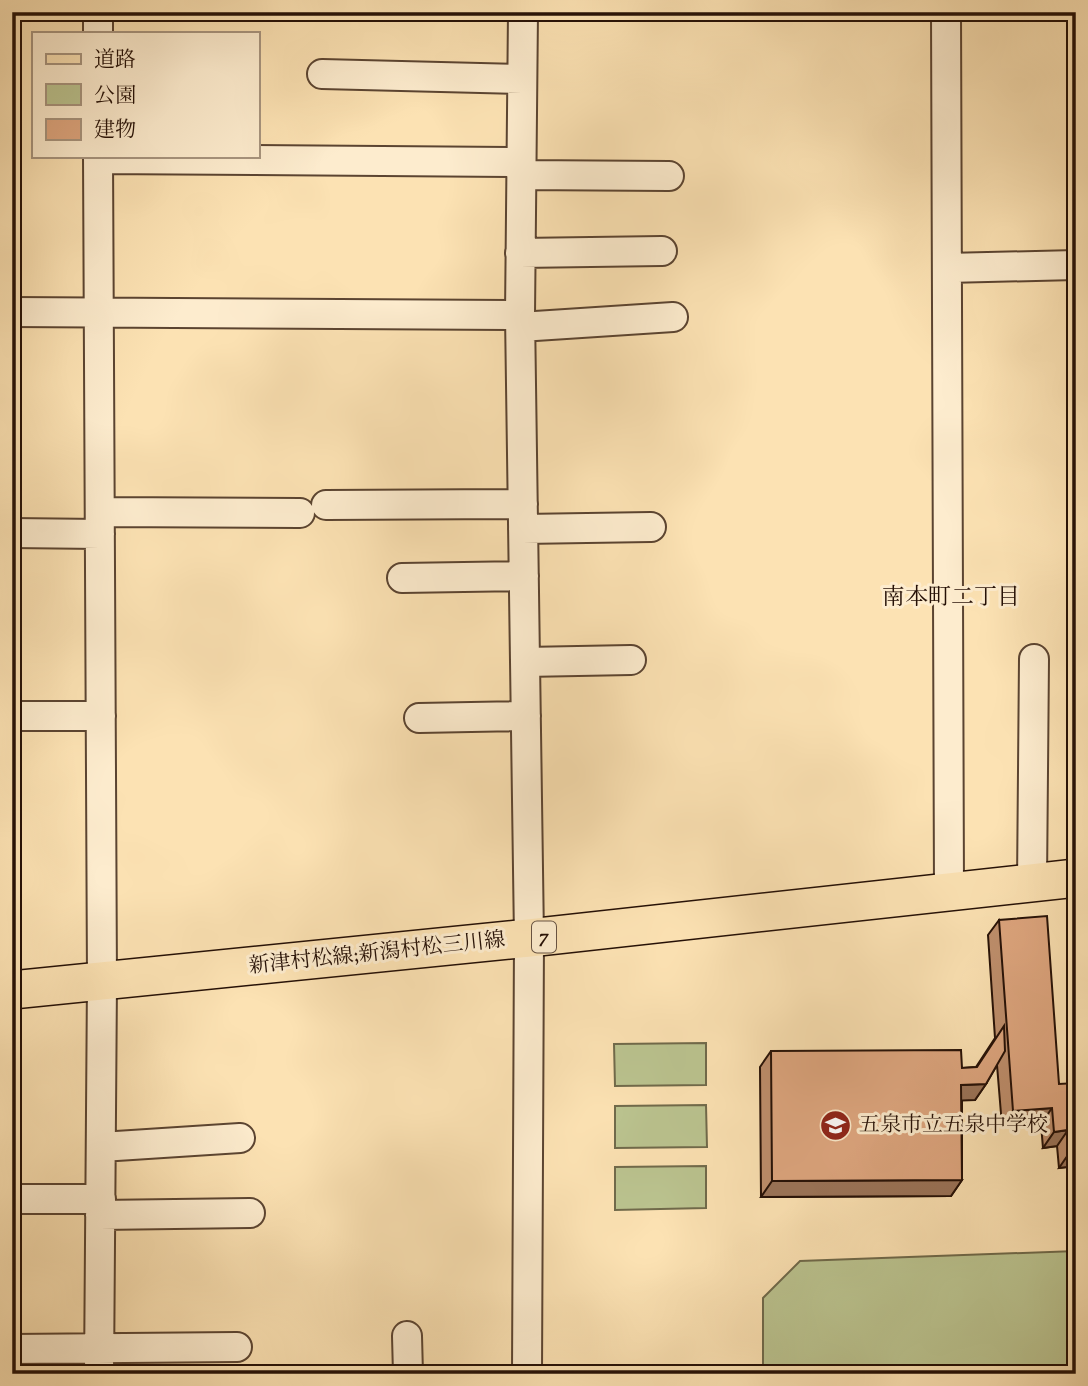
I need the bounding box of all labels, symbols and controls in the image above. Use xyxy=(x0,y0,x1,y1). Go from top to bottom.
legend xyxy=(32,32,259,158)
text: 道路 xyxy=(94,46,136,76)
text: 公園 xyxy=(94,82,136,112)
text: 建物 xyxy=(94,116,136,146)
district label: 南本町二丁目 xyxy=(882,582,1020,615)
road number: 7 xyxy=(532,922,556,953)
street label: 新津村松線;新潟村松三川線 xyxy=(247,926,507,982)
school or university icon: 五泉市立五泉中学校 xyxy=(819,1109,853,1143)
place label: 五泉市立五泉中学校 xyxy=(859,1111,1048,1141)

